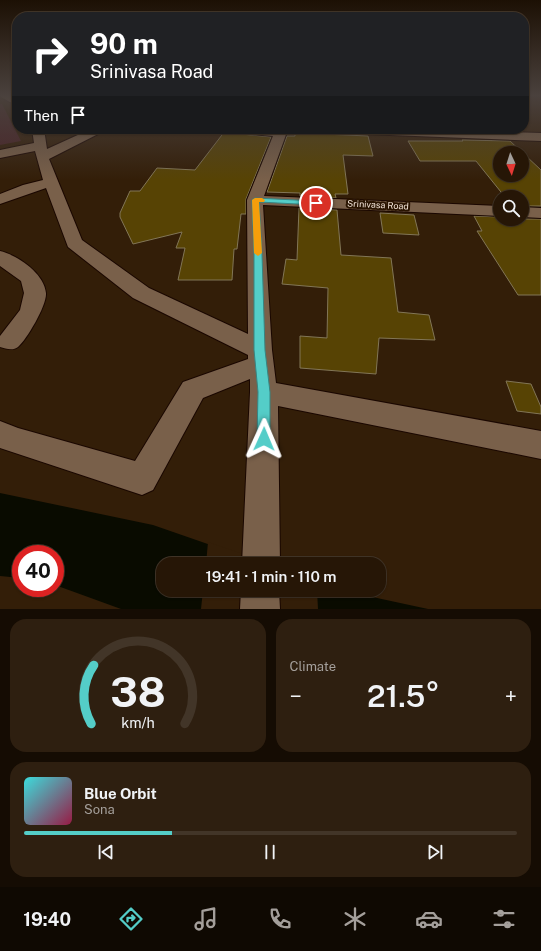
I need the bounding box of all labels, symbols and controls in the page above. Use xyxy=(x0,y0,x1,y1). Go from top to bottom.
text: 90 m xyxy=(90,27,158,60)
icon: right xyxy=(24,28,76,80)
text: Srinivasa Road xyxy=(90,61,213,82)
icon: arrive xyxy=(67,104,89,126)
text: Then xyxy=(24,107,59,124)
north arrow xyxy=(493,146,529,182)
map controls xyxy=(493,146,529,226)
pin xyxy=(299,186,333,220)
button: search xyxy=(493,190,529,226)
icon: arrive xyxy=(305,192,327,214)
street label: Srinivasa Road xyxy=(347,197,409,212)
position arrow xyxy=(243,418,285,460)
speed limit sign: 40 xyxy=(12,545,64,597)
text: 19:41 · 1 min · 110 m xyxy=(205,568,337,585)
text: Climate xyxy=(290,659,336,674)
text: 38 xyxy=(110,666,165,715)
text: 21.5° xyxy=(367,678,439,714)
text: − xyxy=(290,683,302,709)
text: + xyxy=(505,683,517,709)
text: km/h xyxy=(121,713,155,730)
text: Blue Orbit xyxy=(84,785,157,802)
text: Sona xyxy=(84,802,115,817)
icon: previous xyxy=(95,841,117,863)
icon: pause xyxy=(259,841,281,863)
icon: next xyxy=(424,841,446,863)
icon: directions xyxy=(117,905,145,933)
icon: music xyxy=(192,905,220,933)
icon: phone xyxy=(266,905,294,933)
icon: climate xyxy=(341,905,369,933)
icon: car xyxy=(415,905,443,933)
icon: filters xyxy=(490,905,518,933)
text: 19:40 xyxy=(23,909,71,930)

